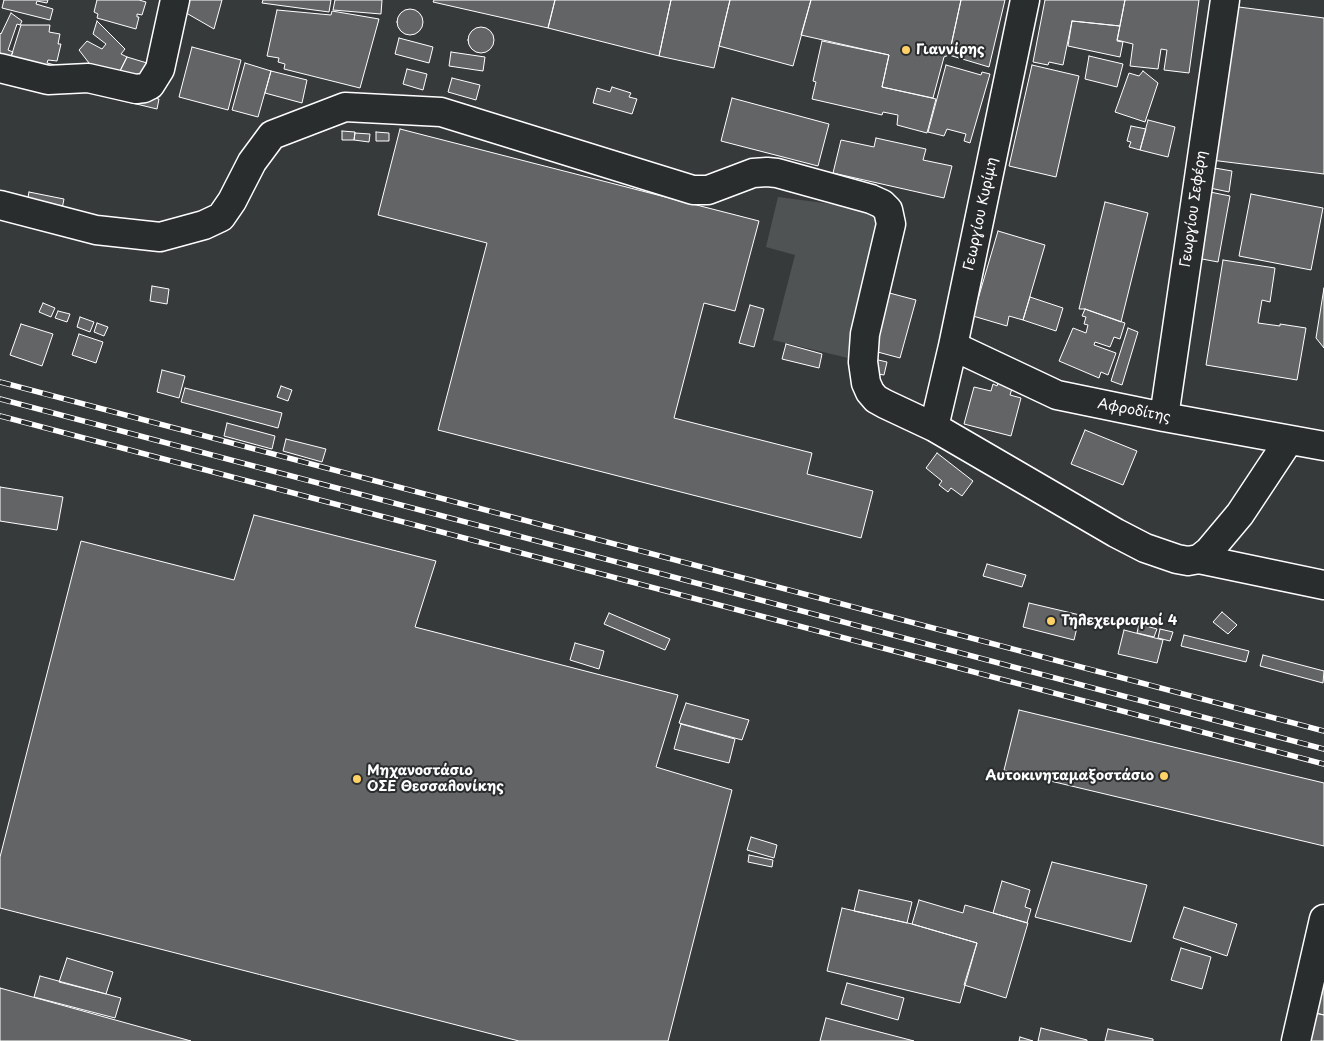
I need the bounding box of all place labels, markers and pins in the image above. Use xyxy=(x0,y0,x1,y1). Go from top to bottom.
place label: Γιαννίρης xyxy=(916,42,985,58)
marker: Γιαννίρης xyxy=(900,44,912,56)
place label: Τηλεχειρισμοί 4 xyxy=(1061,613,1177,629)
marker: Τηλεχειρισμοί 4 xyxy=(1045,615,1057,627)
place label: Μηχανοστάσιο ΟΣΕ Θεσσαλονίκης xyxy=(367,763,504,796)
place label: Αυτοκινηταμαξοστάσιο xyxy=(986,768,1154,784)
marker: Αυτοκινηταμαξοστάσιο xyxy=(1158,770,1170,782)
marker: Μηχανοστάσιο ΟΣΕ Θεσσαλονίκης xyxy=(351,773,363,785)

